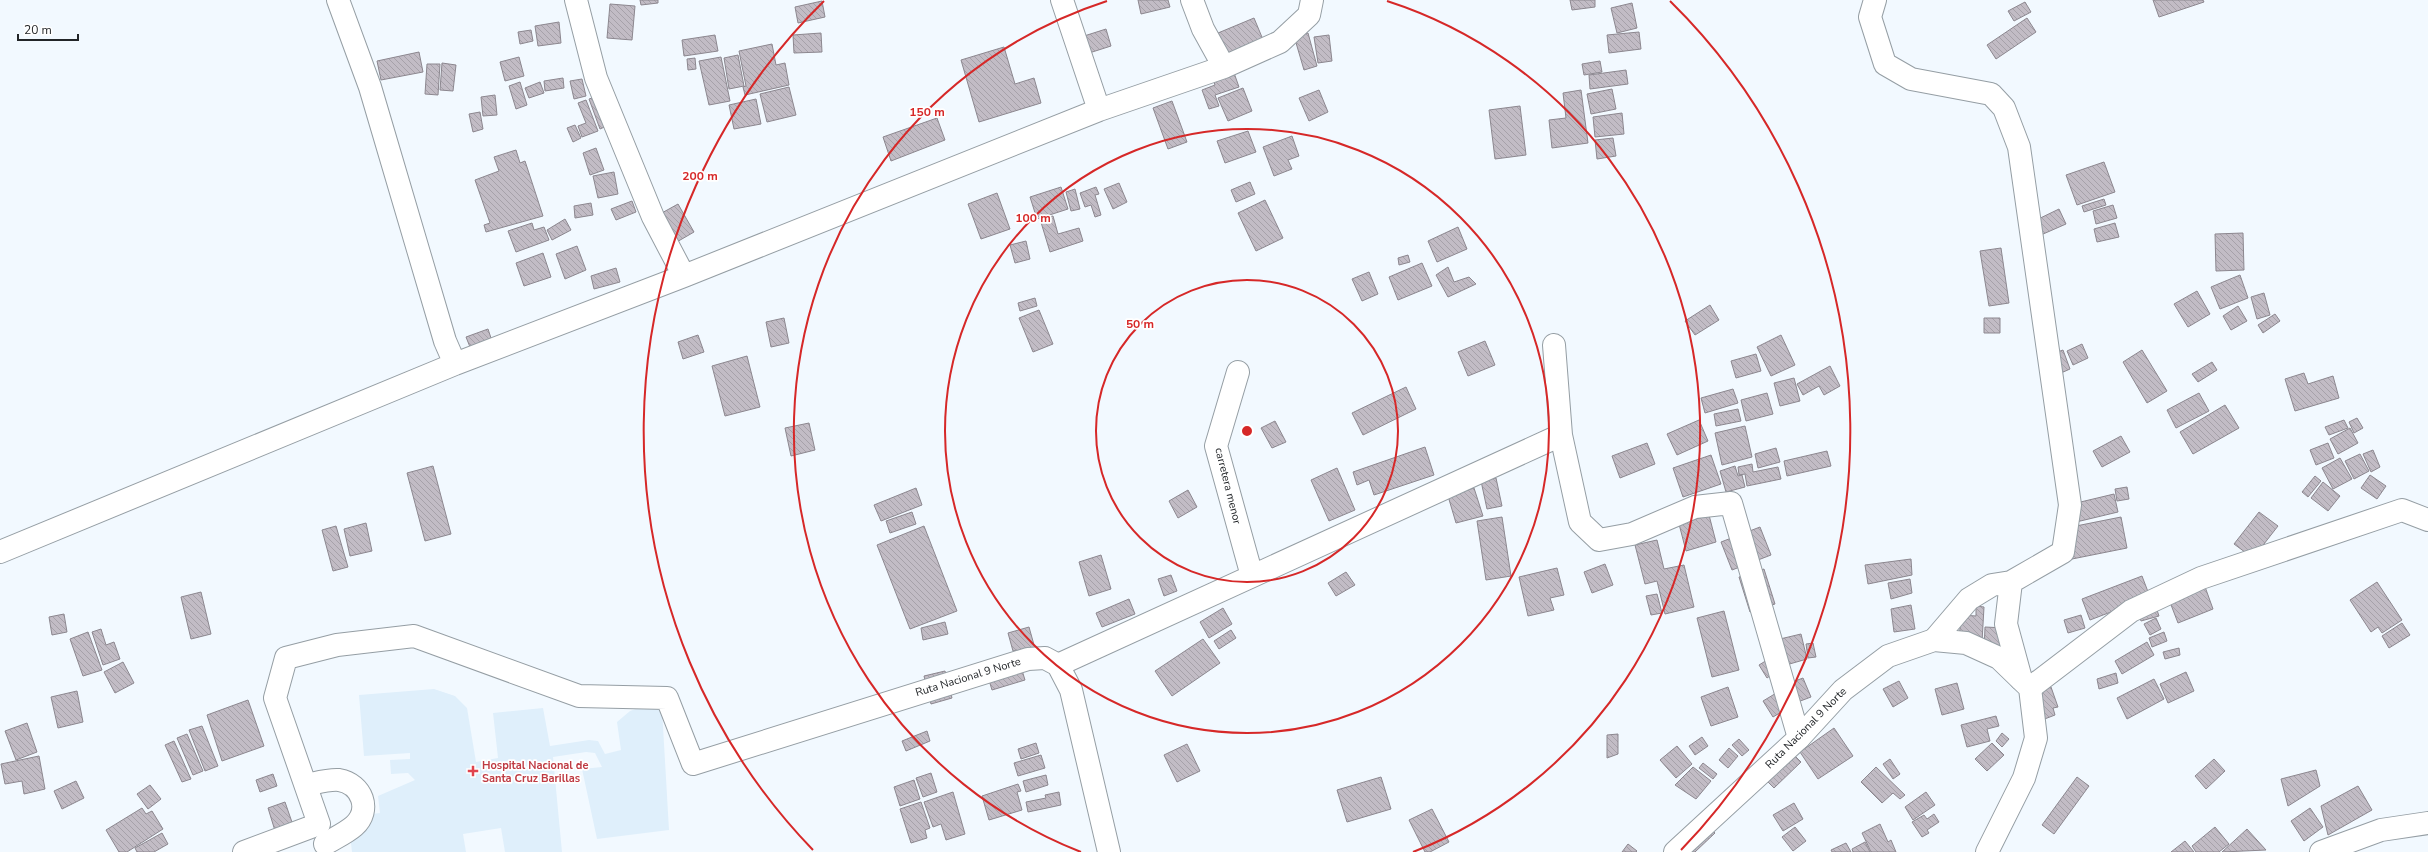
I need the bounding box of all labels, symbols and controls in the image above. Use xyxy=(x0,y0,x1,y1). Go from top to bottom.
scale bar xyxy=(18,16,78,42)
text: 20 m xyxy=(24,22,52,38)
text: 150 m xyxy=(909,104,945,120)
text: 200 m xyxy=(682,168,718,184)
text: 100 m xyxy=(1015,210,1051,226)
text: 50 m xyxy=(1126,316,1154,332)
centre of rings xyxy=(1240,424,1254,438)
street label: carretera menor xyxy=(1211,446,1245,526)
street label: Ruta Nacional 9 Norte xyxy=(913,654,1023,700)
street label: Ruta Nacional 9 Norte xyxy=(1762,684,1850,772)
place label: Hospital Nacional de Santa Cruz Barillas xyxy=(482,758,588,786)
marker: Hospital Nacional de Santa Cruz Barillas xyxy=(467,765,479,777)

